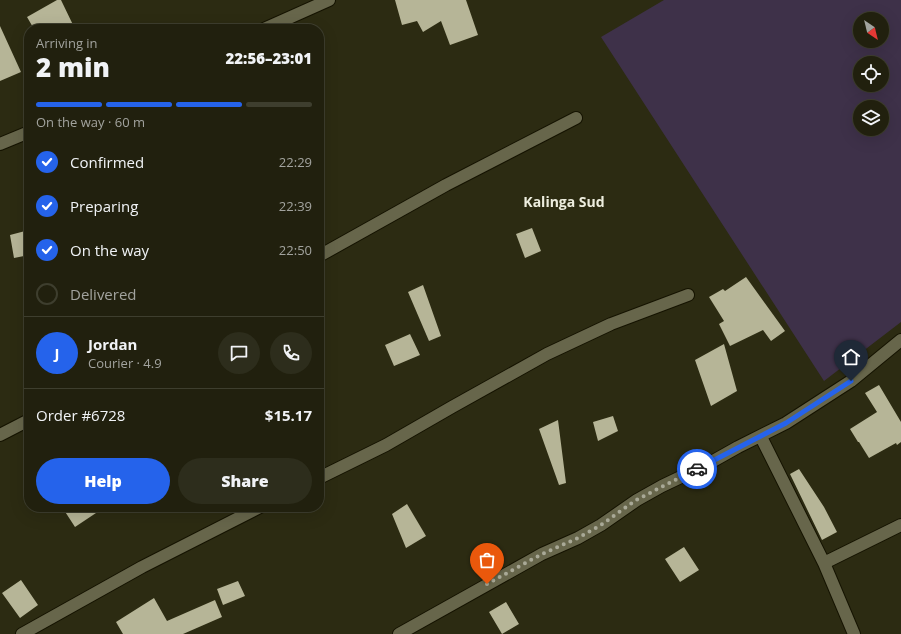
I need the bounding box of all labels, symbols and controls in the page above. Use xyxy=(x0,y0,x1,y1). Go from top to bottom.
north arrow xyxy=(853,12,889,48)
map controls xyxy=(853,12,889,136)
text: Arriving in xyxy=(36,34,98,52)
text: 22:56–23:01 xyxy=(226,48,312,68)
text: 2 min xyxy=(36,49,110,85)
button: locate xyxy=(853,56,889,92)
button: layers xyxy=(853,100,889,136)
text: On the way · 60 m xyxy=(36,113,145,131)
icon: check xyxy=(36,151,58,173)
text: Confirmed xyxy=(70,152,144,172)
text: 22:29 xyxy=(279,153,312,171)
district label: Kalinga Sud xyxy=(523,192,605,211)
icon: check xyxy=(36,195,58,217)
text: Preparing xyxy=(70,196,138,216)
text: 22:39 xyxy=(279,197,312,215)
icon: check xyxy=(36,239,58,261)
text: On the way xyxy=(70,240,149,260)
text: 22:50 xyxy=(279,241,312,259)
text: Delivered xyxy=(70,284,137,304)
button: chat xyxy=(218,332,260,374)
button: phone xyxy=(270,332,312,374)
text: Jordan xyxy=(88,334,137,354)
pin xyxy=(834,340,868,381)
text: J xyxy=(55,343,59,363)
icon: home xyxy=(840,346,862,368)
text: Courier · 4.9 xyxy=(88,354,162,372)
text: Order #6728 xyxy=(36,405,125,425)
text: $15.17 xyxy=(265,405,312,425)
courier xyxy=(677,449,717,489)
button: Help xyxy=(36,458,170,504)
button: Share xyxy=(178,458,312,504)
icon: car xyxy=(686,458,708,480)
pin xyxy=(470,543,504,584)
icon: bag xyxy=(476,549,498,571)

